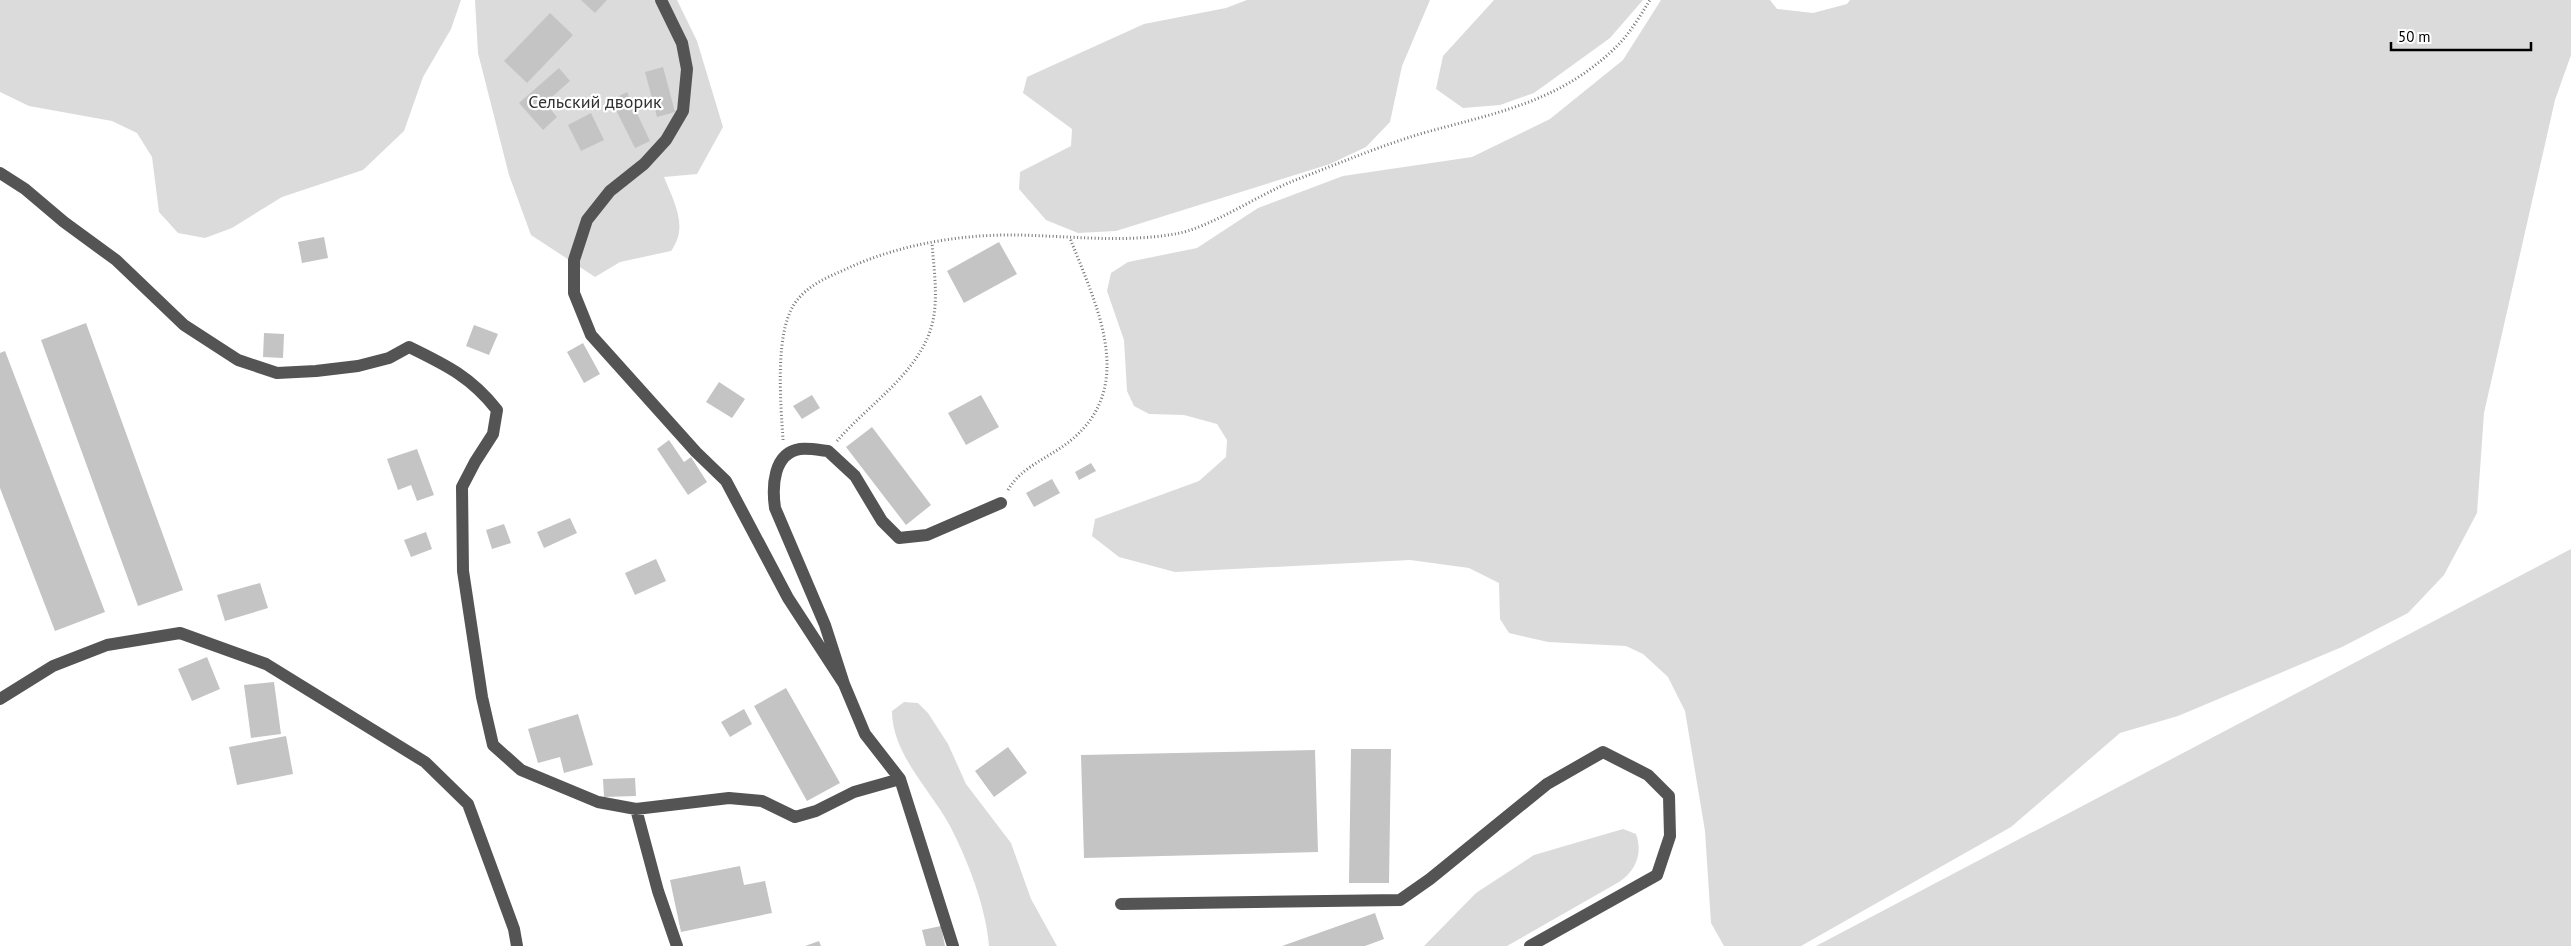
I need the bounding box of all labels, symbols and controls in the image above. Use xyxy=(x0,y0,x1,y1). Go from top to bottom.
scale bar xyxy=(2391,20,2531,52)
text: 50 m xyxy=(2398,27,2431,46)
park label: Сельский дворик xyxy=(528,90,662,113)

